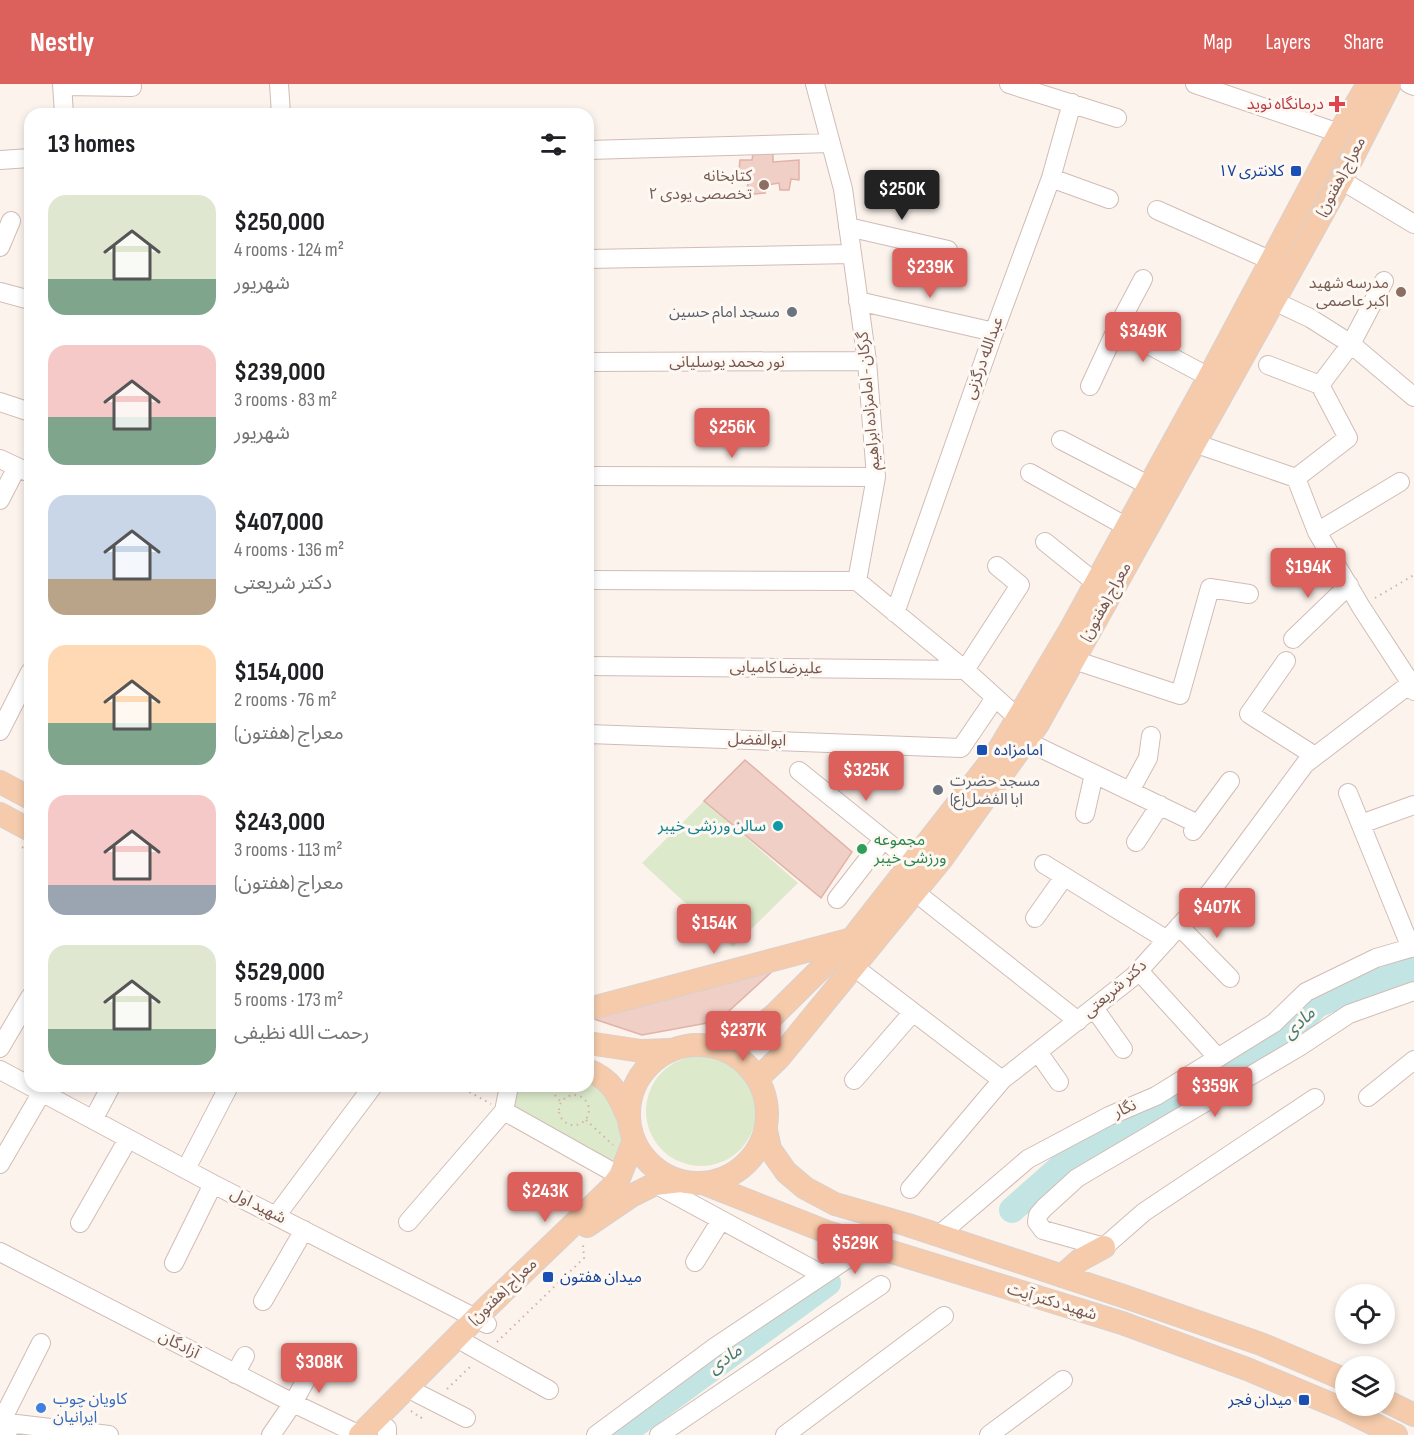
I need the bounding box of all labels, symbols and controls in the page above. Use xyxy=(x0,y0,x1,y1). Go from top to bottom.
text: Nestly xyxy=(30,26,94,59)
text: Map xyxy=(1203,30,1232,55)
text: Layers xyxy=(1265,30,1311,55)
text: Share xyxy=(1344,30,1384,55)
place label: درمانگاه نوید xyxy=(1247,95,1324,114)
marker: درمانگاه نوید xyxy=(1328,95,1346,113)
icon: filters xyxy=(537,128,570,161)
text: 13 homes xyxy=(48,129,135,160)
street label: معراج (هفتون) xyxy=(1312,134,1372,221)
place label: کلانتری ۱۷ xyxy=(1218,162,1284,181)
marker: کلانتری ۱۷ xyxy=(1289,164,1303,178)
place label: کتابخانه تخصصی یودی ۲ xyxy=(649,167,752,204)
pin: $250K xyxy=(860,170,944,221)
text: $250K xyxy=(878,177,926,201)
marker: کتابخانه تخصصی یودی ۲ xyxy=(757,178,771,192)
text: $250,000 xyxy=(234,207,325,238)
icon: home xyxy=(96,219,168,291)
text: 4 rooms · 124 m² xyxy=(234,238,344,262)
pin: $239K xyxy=(888,248,972,299)
text: $239K xyxy=(906,255,954,279)
text: شهریور xyxy=(234,271,290,295)
place label: مدرسه شهید اکبر عاصمی xyxy=(1309,274,1389,311)
marker: مدرسه شهید اکبر عاصمی xyxy=(1394,285,1408,299)
place label: مسجد امام حسین xyxy=(669,303,780,324)
marker: مسجد امام حسین xyxy=(785,305,799,319)
pin: $349K xyxy=(1101,312,1185,363)
street label: عبدالله درگزنی xyxy=(960,314,1008,402)
text: $349K xyxy=(1119,319,1167,343)
street label: گرکان - امامزاده ابراهیم xyxy=(853,330,887,471)
street label: نور محمد یوسلیانی xyxy=(669,353,785,372)
text: $239,000 xyxy=(234,357,325,388)
icon: home xyxy=(96,369,168,441)
text: 3 rooms · 83 m² xyxy=(234,388,337,412)
pin: $256K xyxy=(690,408,774,459)
text: $256K xyxy=(708,415,756,439)
text: شهریور xyxy=(234,421,290,445)
text: $407,000 xyxy=(234,507,324,538)
icon: home xyxy=(96,519,168,591)
text: 4 rooms · 136 m² xyxy=(234,538,344,562)
pin: $194K xyxy=(1266,548,1350,599)
text: $194K xyxy=(1285,555,1331,579)
street label: معراج (هفتون) xyxy=(1076,559,1137,646)
text: دکتر شریعتی xyxy=(234,571,332,595)
text: $154,000 xyxy=(234,657,324,688)
street label: علیرضا کامیابی xyxy=(729,658,823,678)
icon: home xyxy=(96,669,168,741)
text: 2 rooms · 76 m² xyxy=(234,688,337,712)
text: معراج (هفتون) xyxy=(234,721,344,745)
street label: ابوالفضل xyxy=(727,729,787,751)
place label: امامزاده xyxy=(994,741,1043,760)
marker: امامزاده xyxy=(975,743,989,757)
pin: $325K xyxy=(824,751,908,802)
text: $325K xyxy=(843,758,889,782)
place label: مسجد حضرت ابا الفضل(ع) xyxy=(950,772,1040,811)
marker: مسجد حضرت ابا الفضل(ع) xyxy=(931,783,945,797)
text: $243,000 xyxy=(234,807,325,838)
place label: سالن ورزشی خیبر xyxy=(657,817,766,836)
icon: home xyxy=(96,819,168,891)
marker: سالن ورزشی خیبر xyxy=(771,819,785,833)
place label: مجموعه ورزشی خیبر xyxy=(873,831,947,868)
text: 3 rooms · 113 m² xyxy=(234,838,343,862)
marker: مجموعه ورزشی خیبر xyxy=(855,842,869,856)
text: معراج (هفتون) xyxy=(234,871,344,895)
pin: $407K xyxy=(1175,888,1259,939)
text: $407K xyxy=(1193,895,1241,919)
pin: $154K xyxy=(672,904,756,955)
text: $154K xyxy=(691,911,737,935)
street label: دکتر شریعتی xyxy=(1079,956,1151,1022)
text: $529,000 xyxy=(234,957,325,988)
icon: home xyxy=(96,969,168,1041)
text: 5 rooms · 173 m² xyxy=(234,988,343,1012)
water label: مادی xyxy=(1278,1002,1320,1043)
pin: $237K xyxy=(701,1011,785,1062)
text: $237K xyxy=(720,1018,766,1042)
text: رحمت الله نظیفی xyxy=(234,1021,369,1045)
pin: $359K xyxy=(1173,1067,1257,1118)
text: $359K xyxy=(1191,1074,1239,1098)
street label: نگار xyxy=(1110,1096,1139,1123)
pin: $243K xyxy=(503,1172,587,1223)
text: $243K xyxy=(521,1179,569,1203)
street label: شهید اول xyxy=(227,1184,289,1228)
pin: $529K xyxy=(813,1224,897,1275)
text: $529K xyxy=(831,1231,879,1255)
street label: معراج (هفتون) xyxy=(465,1255,543,1331)
place label: میدان هفتون xyxy=(560,1268,642,1287)
marker: میدان هفتون xyxy=(541,1270,555,1284)
street label: شهید دکتر آیت xyxy=(1005,1279,1099,1325)
map controls xyxy=(1335,1284,1395,1416)
button: locate xyxy=(1335,1284,1395,1344)
street label: آزادگان xyxy=(156,1327,204,1364)
water label: مادی xyxy=(704,1339,747,1378)
pin: $308K xyxy=(277,1343,361,1394)
text: $308K xyxy=(295,1350,343,1374)
button: layers xyxy=(1335,1356,1395,1416)
place label: کاویان چوب ایرانیان xyxy=(53,1390,128,1427)
place label: میدان فجر xyxy=(1227,1391,1292,1410)
marker: میدان فجر xyxy=(1297,1393,1311,1407)
marker: کاویان چوب ایرانیان xyxy=(34,1401,48,1415)

